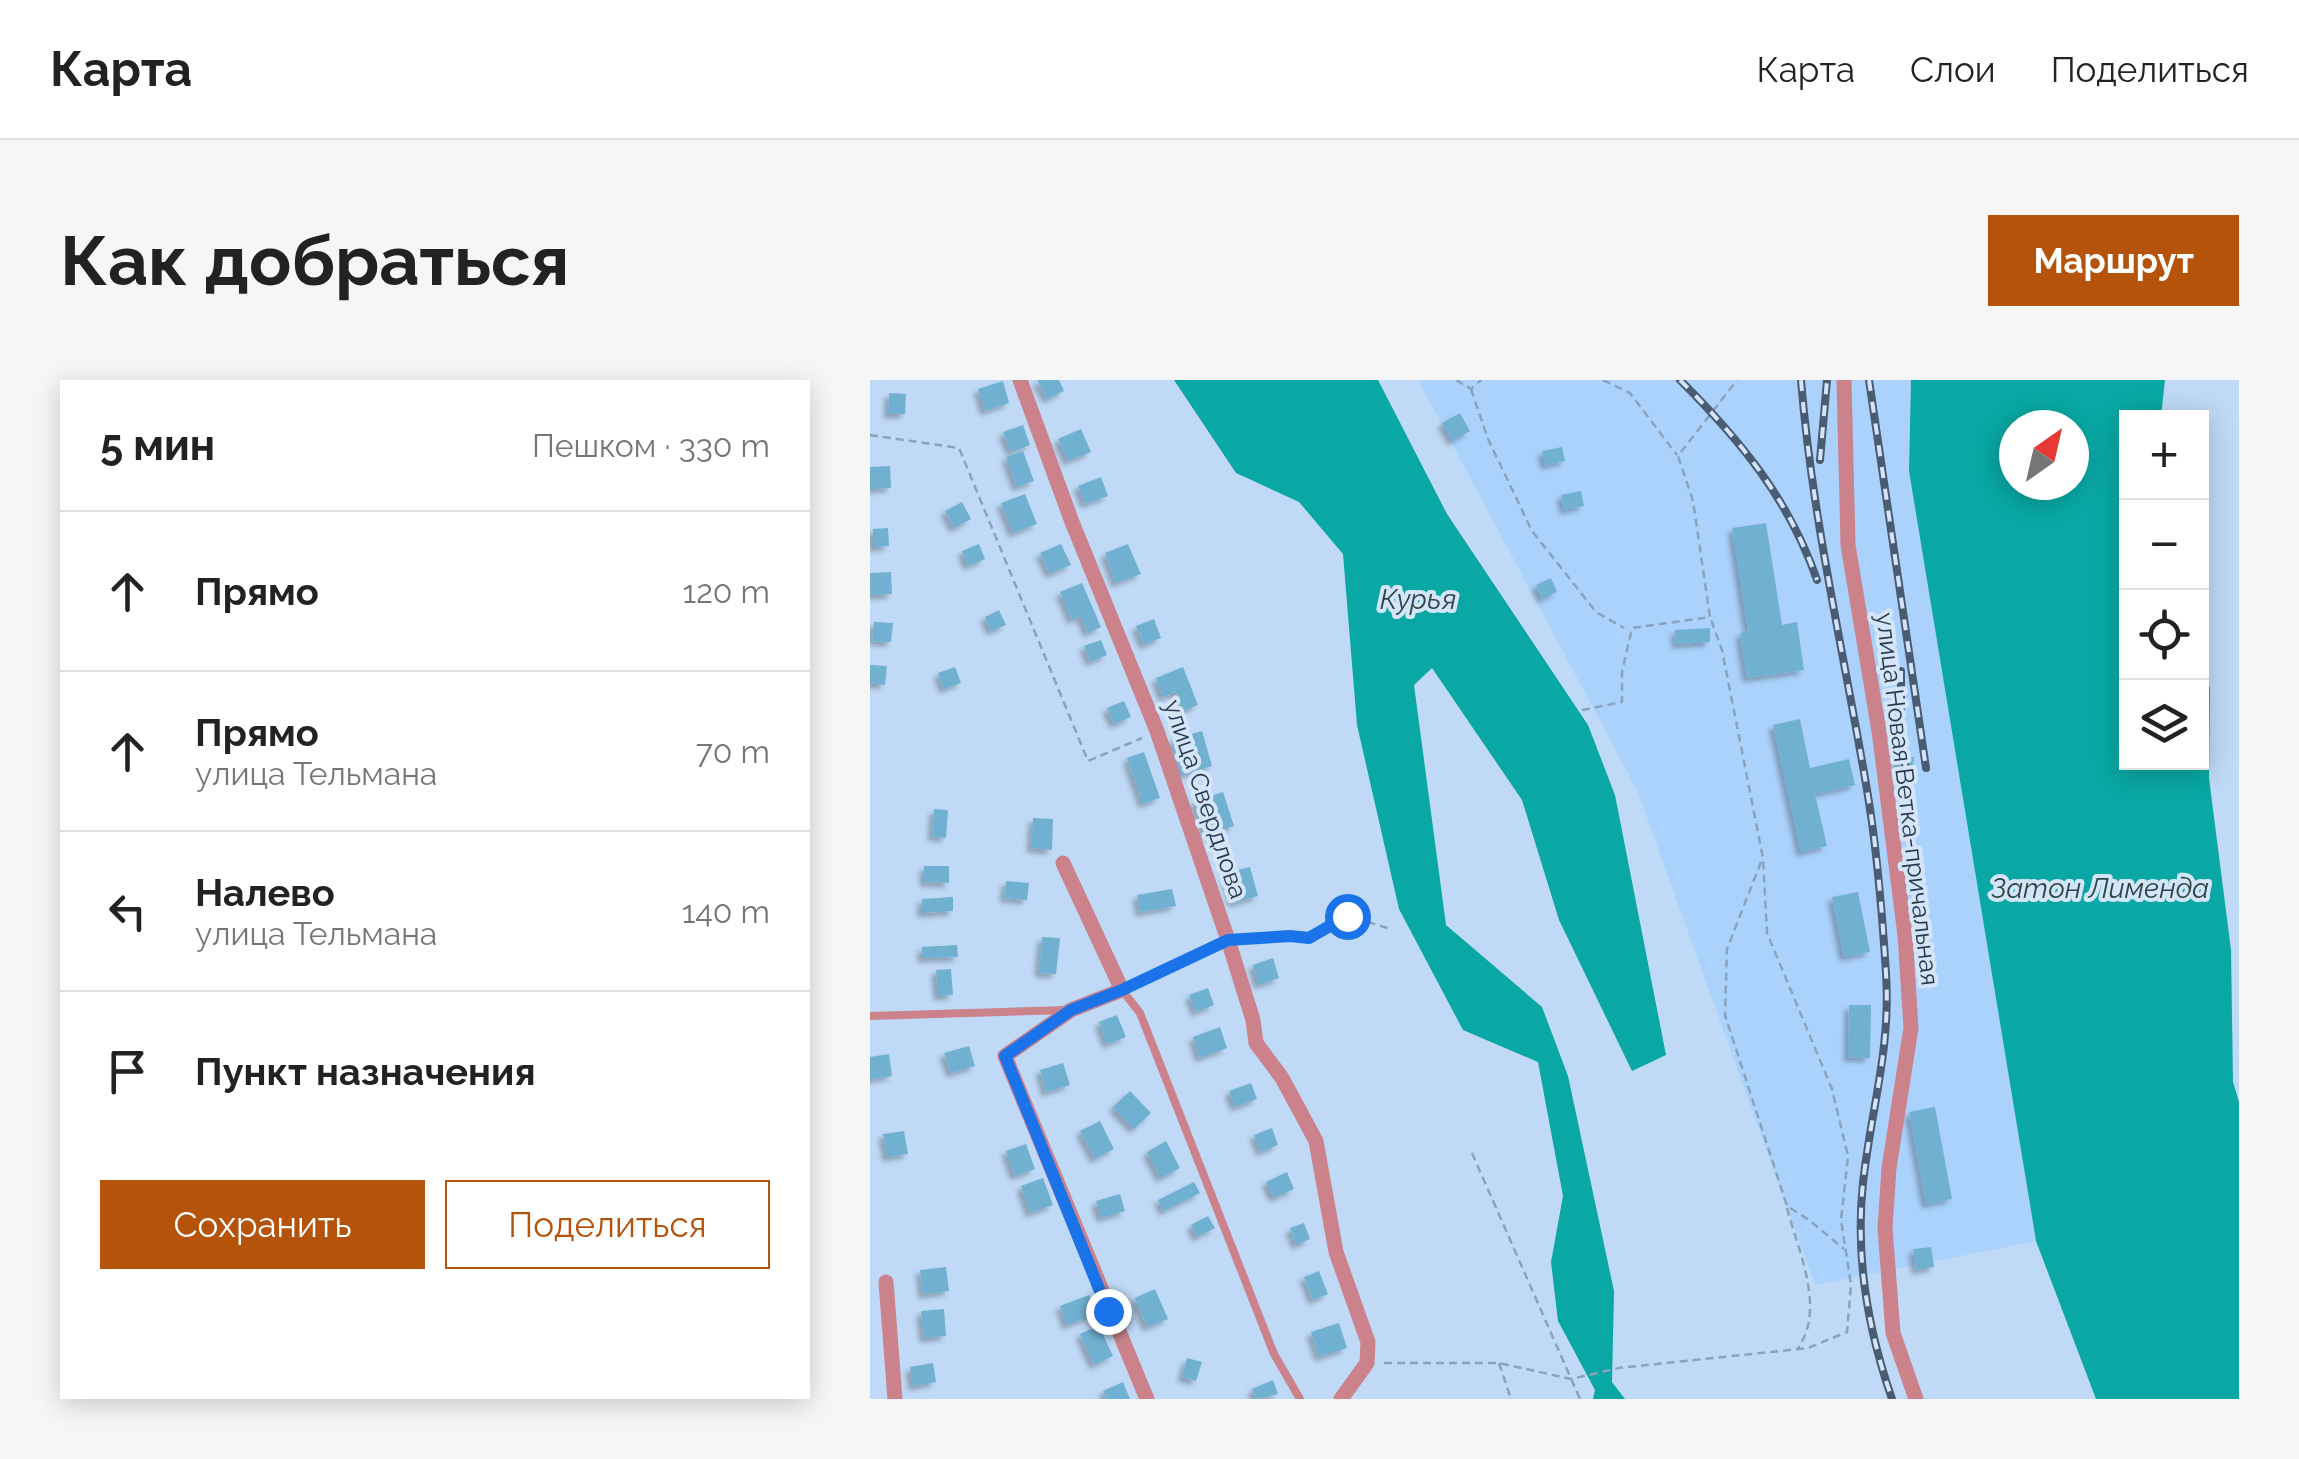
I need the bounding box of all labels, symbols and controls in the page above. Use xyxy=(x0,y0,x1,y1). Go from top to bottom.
text: Карта xyxy=(50,41,192,97)
text: Карта xyxy=(1757,49,1855,90)
text: Слои xyxy=(1910,49,1996,90)
text: Поделиться xyxy=(2051,49,2249,90)
button: Маршрут xyxy=(1988,215,2239,306)
text: Как добраться xyxy=(60,219,569,301)
north arrow xyxy=(1999,410,2089,500)
map controls xyxy=(2119,410,2209,770)
button: + xyxy=(2119,410,2209,500)
text: 5 мин xyxy=(100,421,215,470)
text: Пешком · 330 m xyxy=(532,427,770,464)
button: − xyxy=(2119,500,2209,590)
icon: ahead xyxy=(100,564,155,619)
text: Прямо xyxy=(195,569,319,614)
text: 120 m xyxy=(682,573,770,610)
water label: Курья xyxy=(1380,583,1456,616)
button: locate xyxy=(2119,590,2209,680)
street label: улица Новая Ветка-причальная xyxy=(1870,611,1946,987)
button: layers xyxy=(2119,680,2209,770)
street label: улица Свердлова xyxy=(1158,696,1254,902)
text: Прямо xyxy=(195,710,319,755)
icon: ahead xyxy=(100,724,155,779)
text: 70 m xyxy=(696,733,770,770)
text: улица Тельмана xyxy=(195,755,437,792)
text: Налево xyxy=(195,870,335,915)
water label: Затон Лименда xyxy=(1991,872,2209,905)
icon: left xyxy=(100,884,155,939)
text: 140 m xyxy=(682,893,770,930)
route start xyxy=(1325,894,1371,940)
text: улица Тельмана xyxy=(195,915,437,952)
icon: arrive xyxy=(100,1044,155,1099)
text: Пункт назначения xyxy=(195,1049,536,1094)
button: Сохранить xyxy=(100,1180,425,1269)
button: Поделиться xyxy=(445,1180,770,1269)
route end xyxy=(1086,1289,1132,1335)

